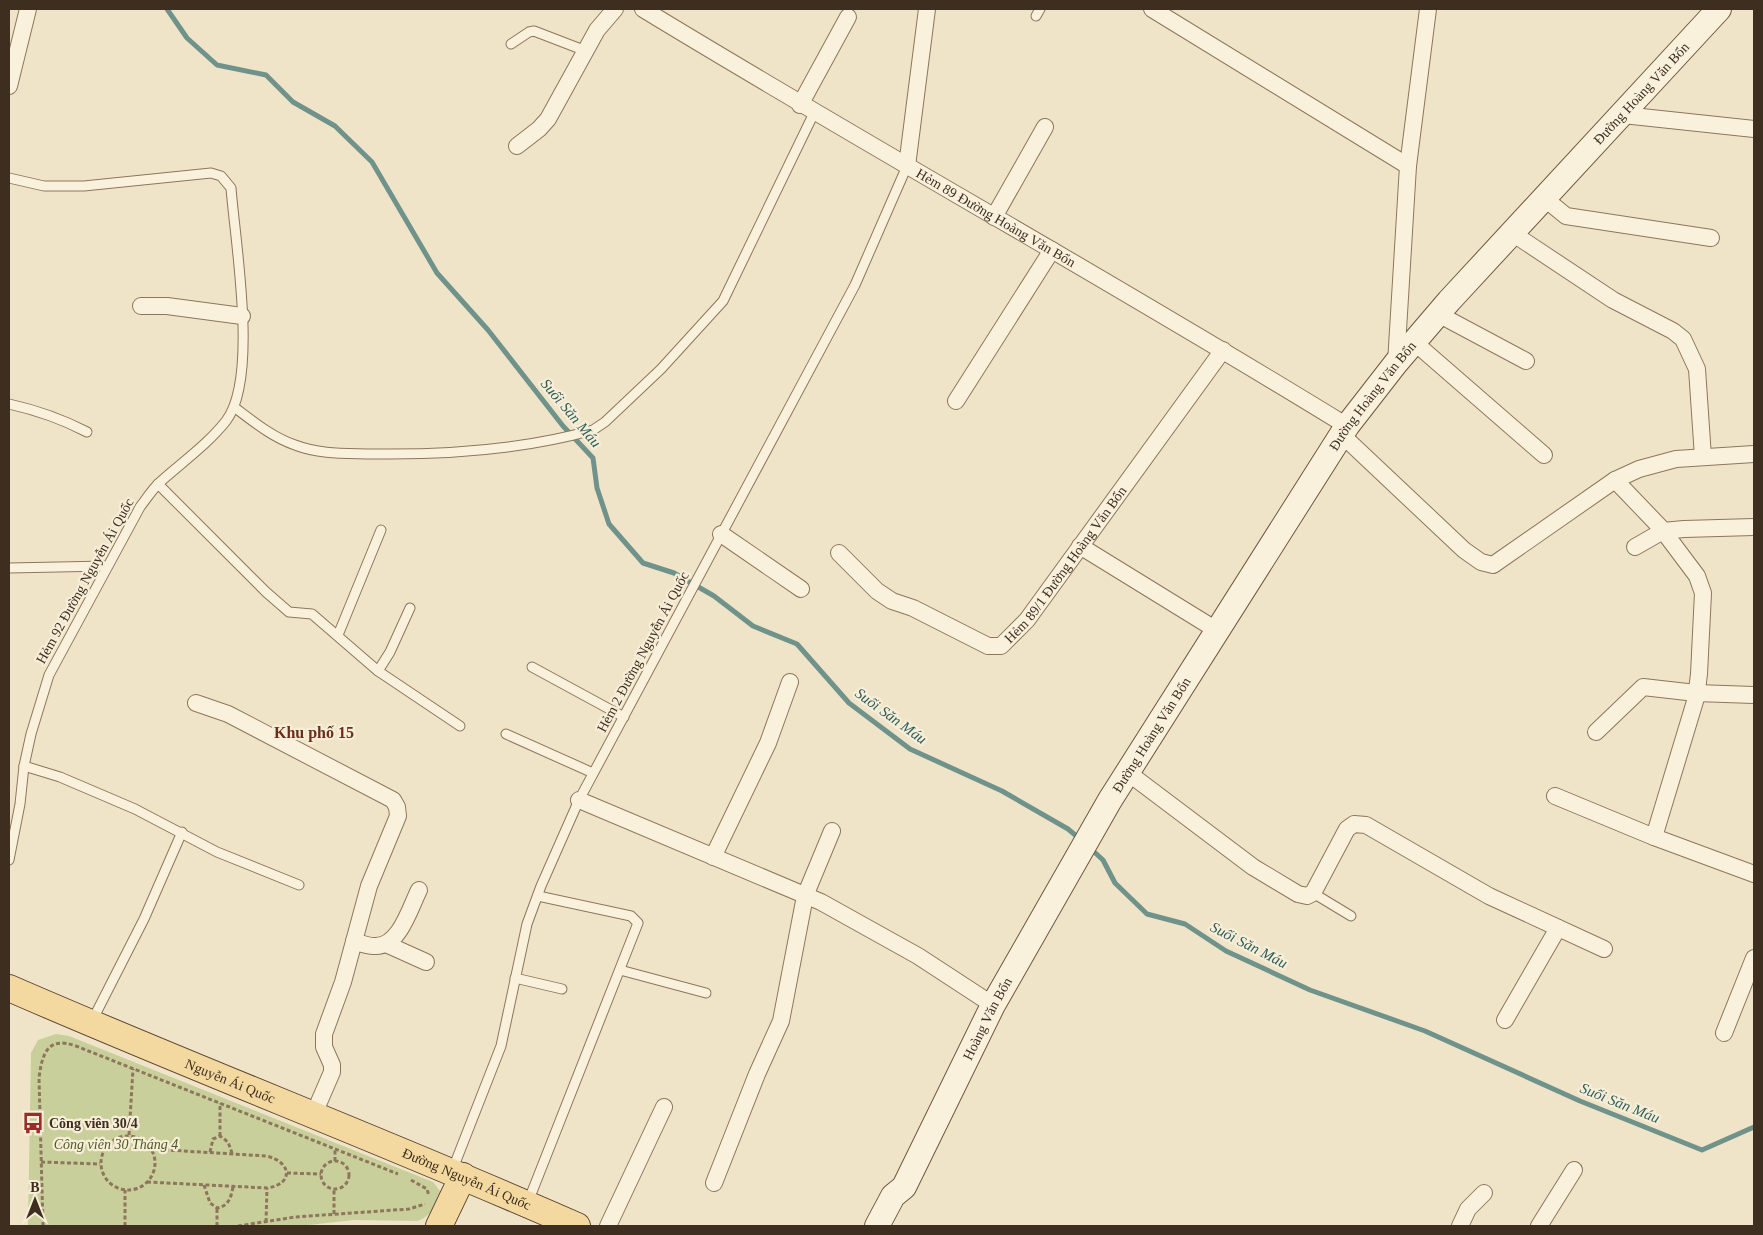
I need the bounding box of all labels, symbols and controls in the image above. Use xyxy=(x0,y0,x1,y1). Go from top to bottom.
street label: Đường Hoàng Văn Bổn xyxy=(1590,39,1692,147)
street label: Hẻm 89 Đường Hoàng Văn Bổn xyxy=(914,165,1078,270)
street label: Đường Hoàng Văn Bổn xyxy=(1326,338,1419,453)
water label: Suối Săn Máu xyxy=(538,376,604,450)
street label: Hẻm 89/1 Đường Hoàng Văn Bổn xyxy=(1001,483,1129,646)
street label: Hẻm 92 Đường Nguyễn Ái Quốc xyxy=(32,495,137,666)
street label: Hẻm 2 Đường Nguyễn Ái Quốc xyxy=(593,569,692,735)
street label: Đường Hoàng Văn Bổn xyxy=(1109,674,1193,795)
water label: Suối Săn Máu xyxy=(852,685,930,747)
district label: Khu phố 15 xyxy=(274,724,354,742)
water label: Suối Săn Máu xyxy=(1208,919,1290,971)
street label: Hoàng Văn Bổn xyxy=(960,975,1015,1062)
street label: Nguyễn Ái Quốc xyxy=(183,1056,277,1106)
water label: Suối Săn Máu xyxy=(1578,1080,1662,1126)
bus stop icon: Công viên 30/4 xyxy=(20,1110,46,1136)
place label: Công viên 30/4 xyxy=(49,1116,138,1131)
park label: Công viên 30 Tháng 4 xyxy=(54,1137,178,1152)
street label: Đường Nguyễn Ái Quốc xyxy=(400,1145,534,1213)
north arrow xyxy=(10,1175,60,1225)
text: B xyxy=(30,1180,40,1195)

